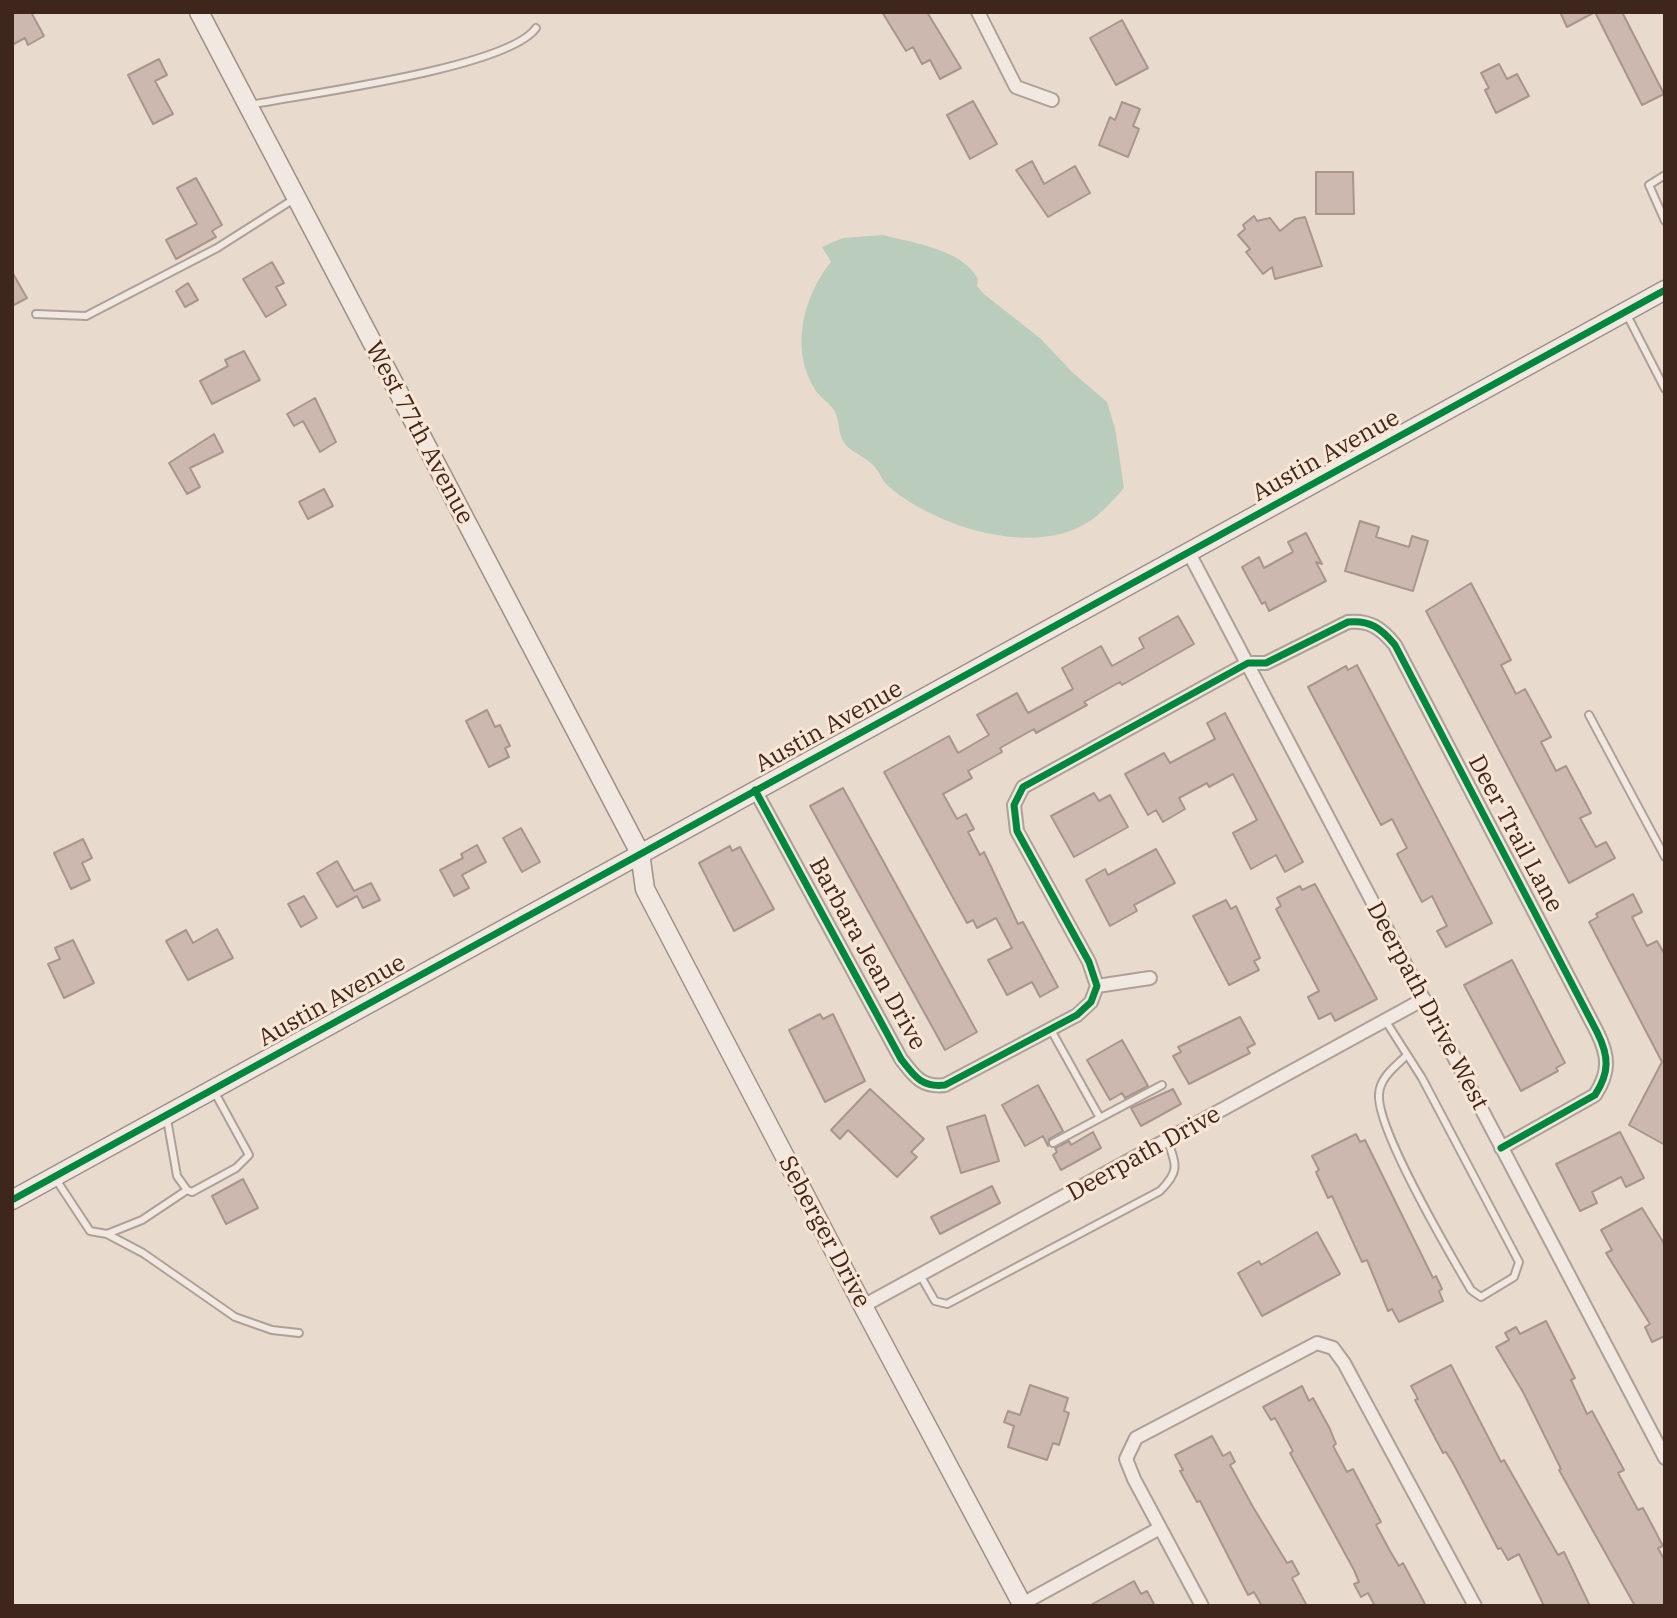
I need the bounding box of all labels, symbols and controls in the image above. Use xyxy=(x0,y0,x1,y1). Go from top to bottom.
street label: West 77th Avenue xyxy=(359,337,479,529)
street label: Austin Avenue xyxy=(1247,404,1405,508)
street label: Austin Avenue xyxy=(750,675,908,779)
street label: Deer Trail Lane xyxy=(1461,751,1569,917)
street label: Barbara Jean Drive xyxy=(802,853,932,1055)
street label: Deerpath Drive West xyxy=(1360,897,1494,1115)
street label: Austin Avenue xyxy=(253,949,411,1053)
street label: Deerpath Drive xyxy=(1062,1100,1226,1208)
street label: Seberger Drive xyxy=(772,1151,876,1313)

